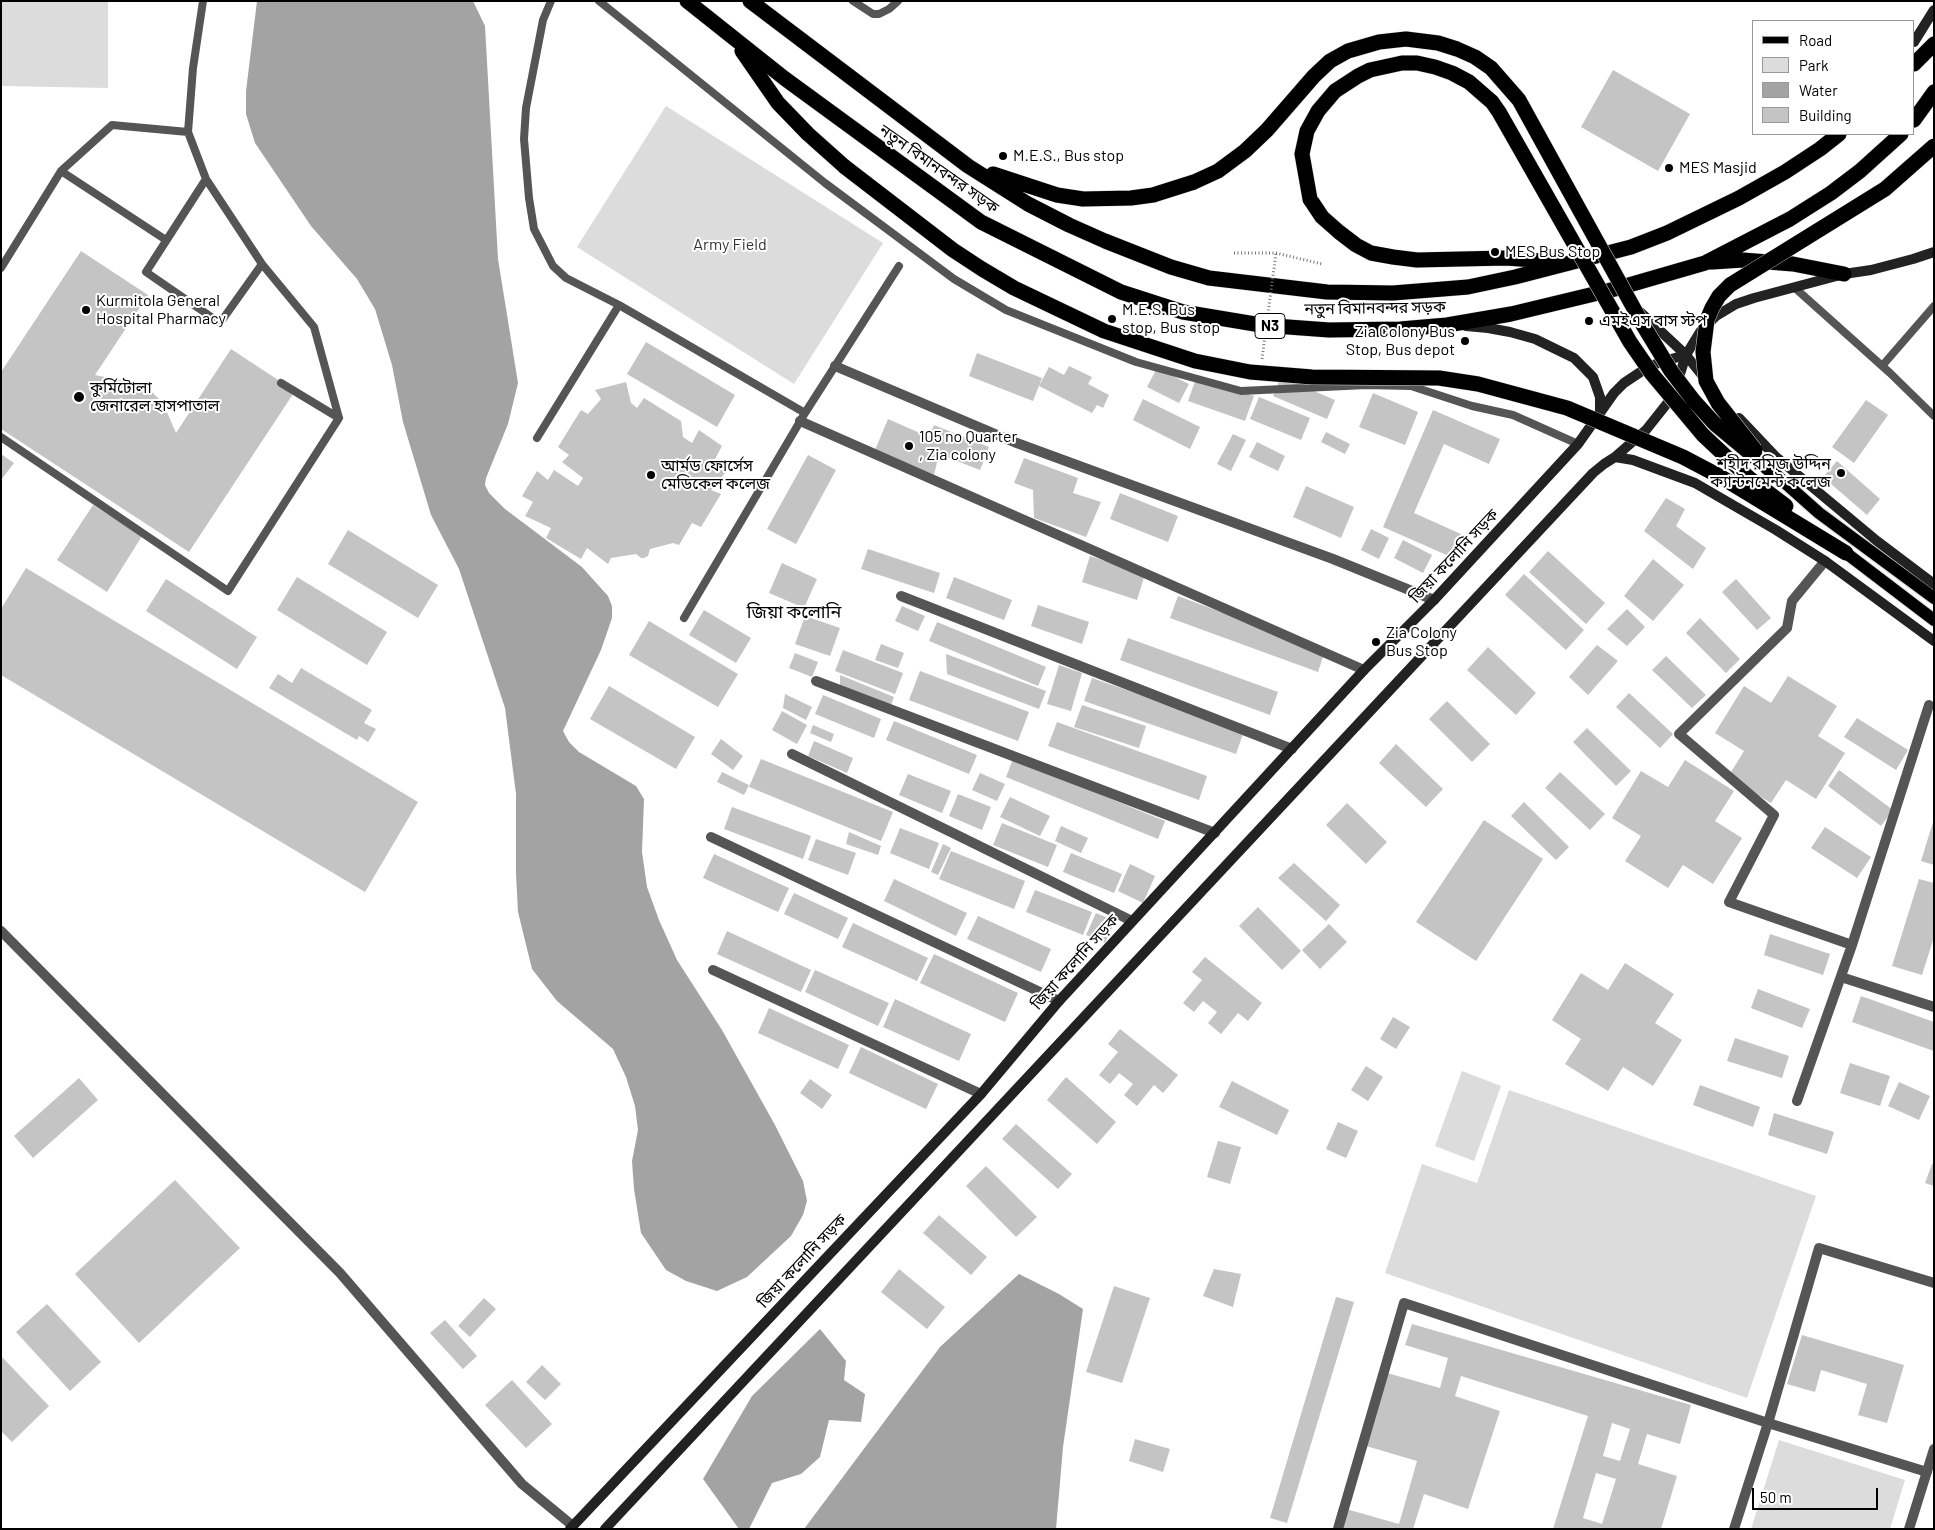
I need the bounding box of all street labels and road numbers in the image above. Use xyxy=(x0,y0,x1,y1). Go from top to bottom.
street label: নতুন বিমানবন্দর সড়ক xyxy=(876,121,1002,217)
street label: নতুন বিমানবন্দর সড়ক xyxy=(1304,297,1446,319)
road number: N3 xyxy=(1255,314,1285,338)
street label: জিয়া কলোনি সড়ক xyxy=(1406,505,1502,607)
street label: জিয়া কলোনি সড়ক xyxy=(1027,910,1123,1014)
street label: জিয়া কলোনি সড়ক xyxy=(754,1210,850,1312)

